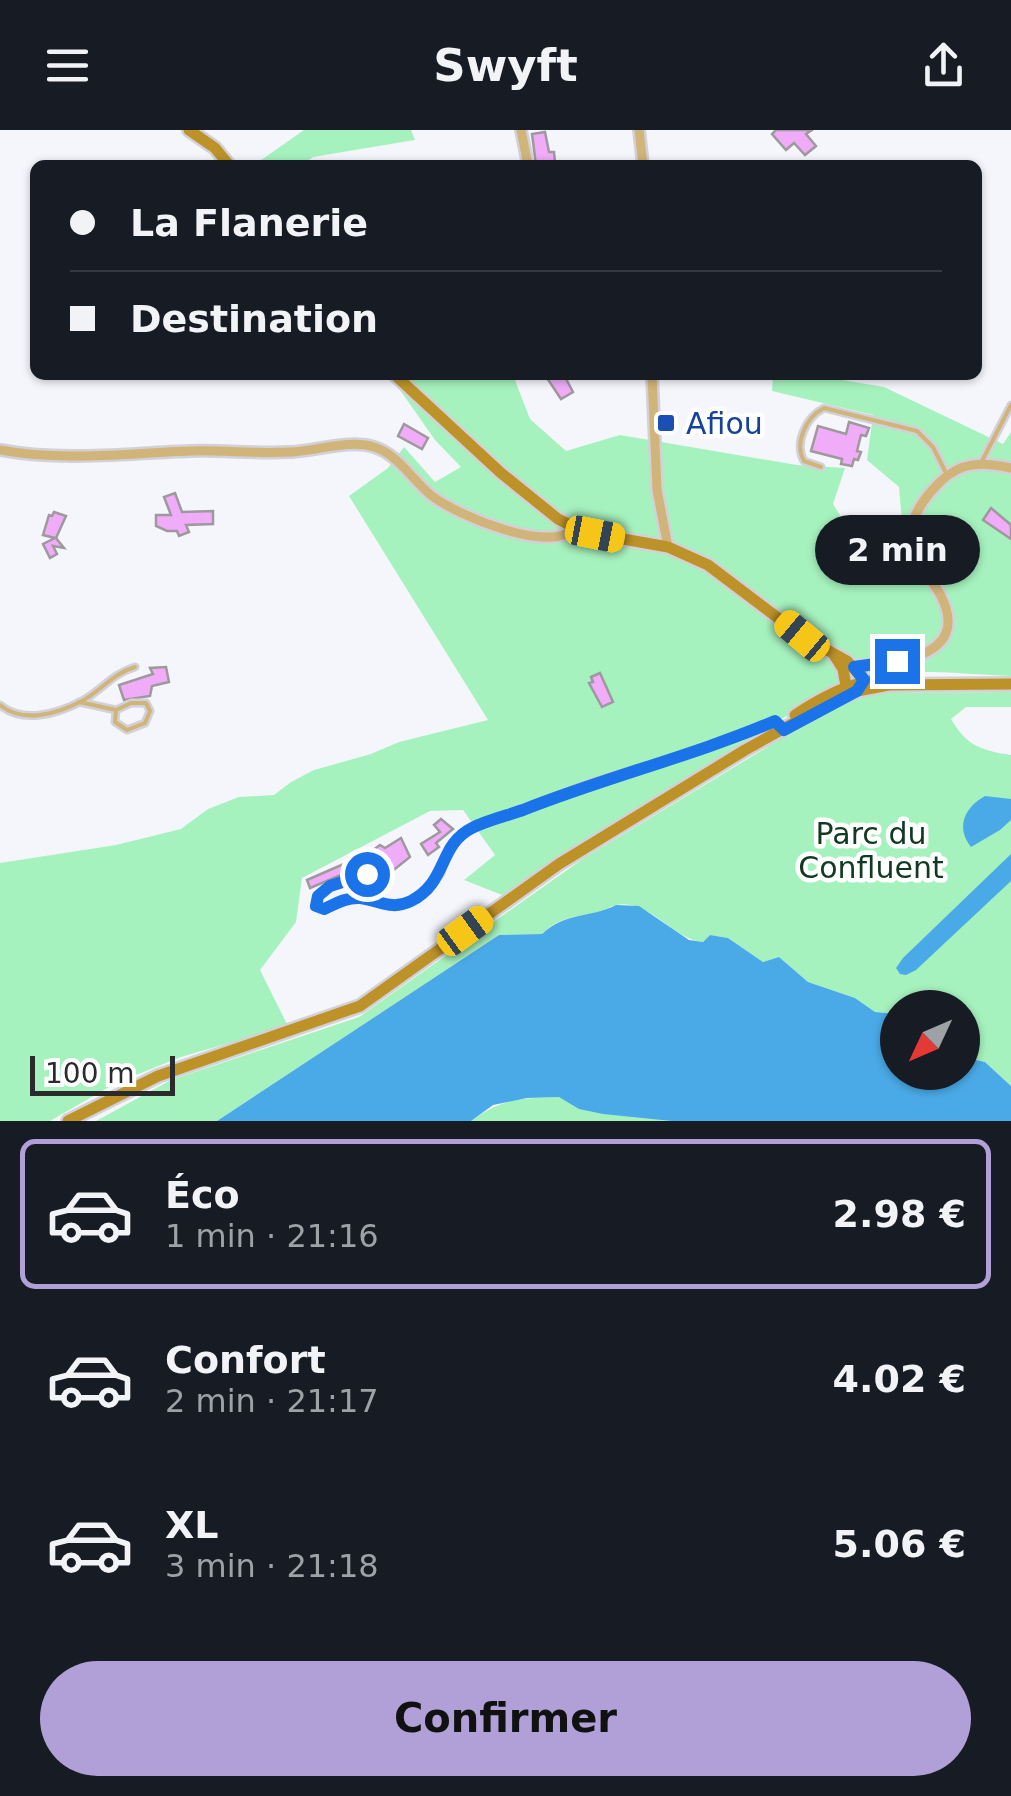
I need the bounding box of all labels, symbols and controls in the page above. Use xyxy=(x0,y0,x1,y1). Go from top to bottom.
icon: menu xyxy=(40,38,95,93)
icon: share xyxy=(916,38,971,93)
text: Swyft xyxy=(433,39,578,92)
text: La Flanerie xyxy=(130,201,368,245)
text: Destination xyxy=(130,297,378,341)
place label: Afiou xyxy=(686,406,763,441)
marker: Afiou xyxy=(655,412,677,434)
car xyxy=(563,514,627,554)
callout: 2 min xyxy=(814,516,980,586)
text: 2 min xyxy=(847,531,948,569)
car xyxy=(769,605,835,667)
route end xyxy=(875,639,920,684)
park label: Parc du Confluent xyxy=(798,816,944,885)
route start xyxy=(345,852,390,897)
car xyxy=(432,901,498,961)
north arrow xyxy=(880,990,980,1090)
map controls xyxy=(880,990,980,1090)
scale bar xyxy=(30,1051,175,1096)
text: 100 m xyxy=(45,1057,135,1090)
icon: car xyxy=(45,1169,135,1259)
text: Éco xyxy=(165,1173,240,1217)
text: 2.98 € xyxy=(833,1192,966,1236)
text: 1 min · 21:16 xyxy=(165,1217,379,1255)
icon: car xyxy=(45,1334,135,1424)
text: Confort xyxy=(165,1338,326,1382)
text: 4.02 € xyxy=(833,1357,966,1401)
text: 2 min · 21:17 xyxy=(165,1382,379,1420)
icon: car xyxy=(45,1499,135,1589)
text: XL xyxy=(165,1503,219,1547)
text: 5.06 € xyxy=(833,1522,966,1566)
text: 3 min · 21:18 xyxy=(165,1547,379,1585)
button: Confirmer xyxy=(40,1661,971,1776)

